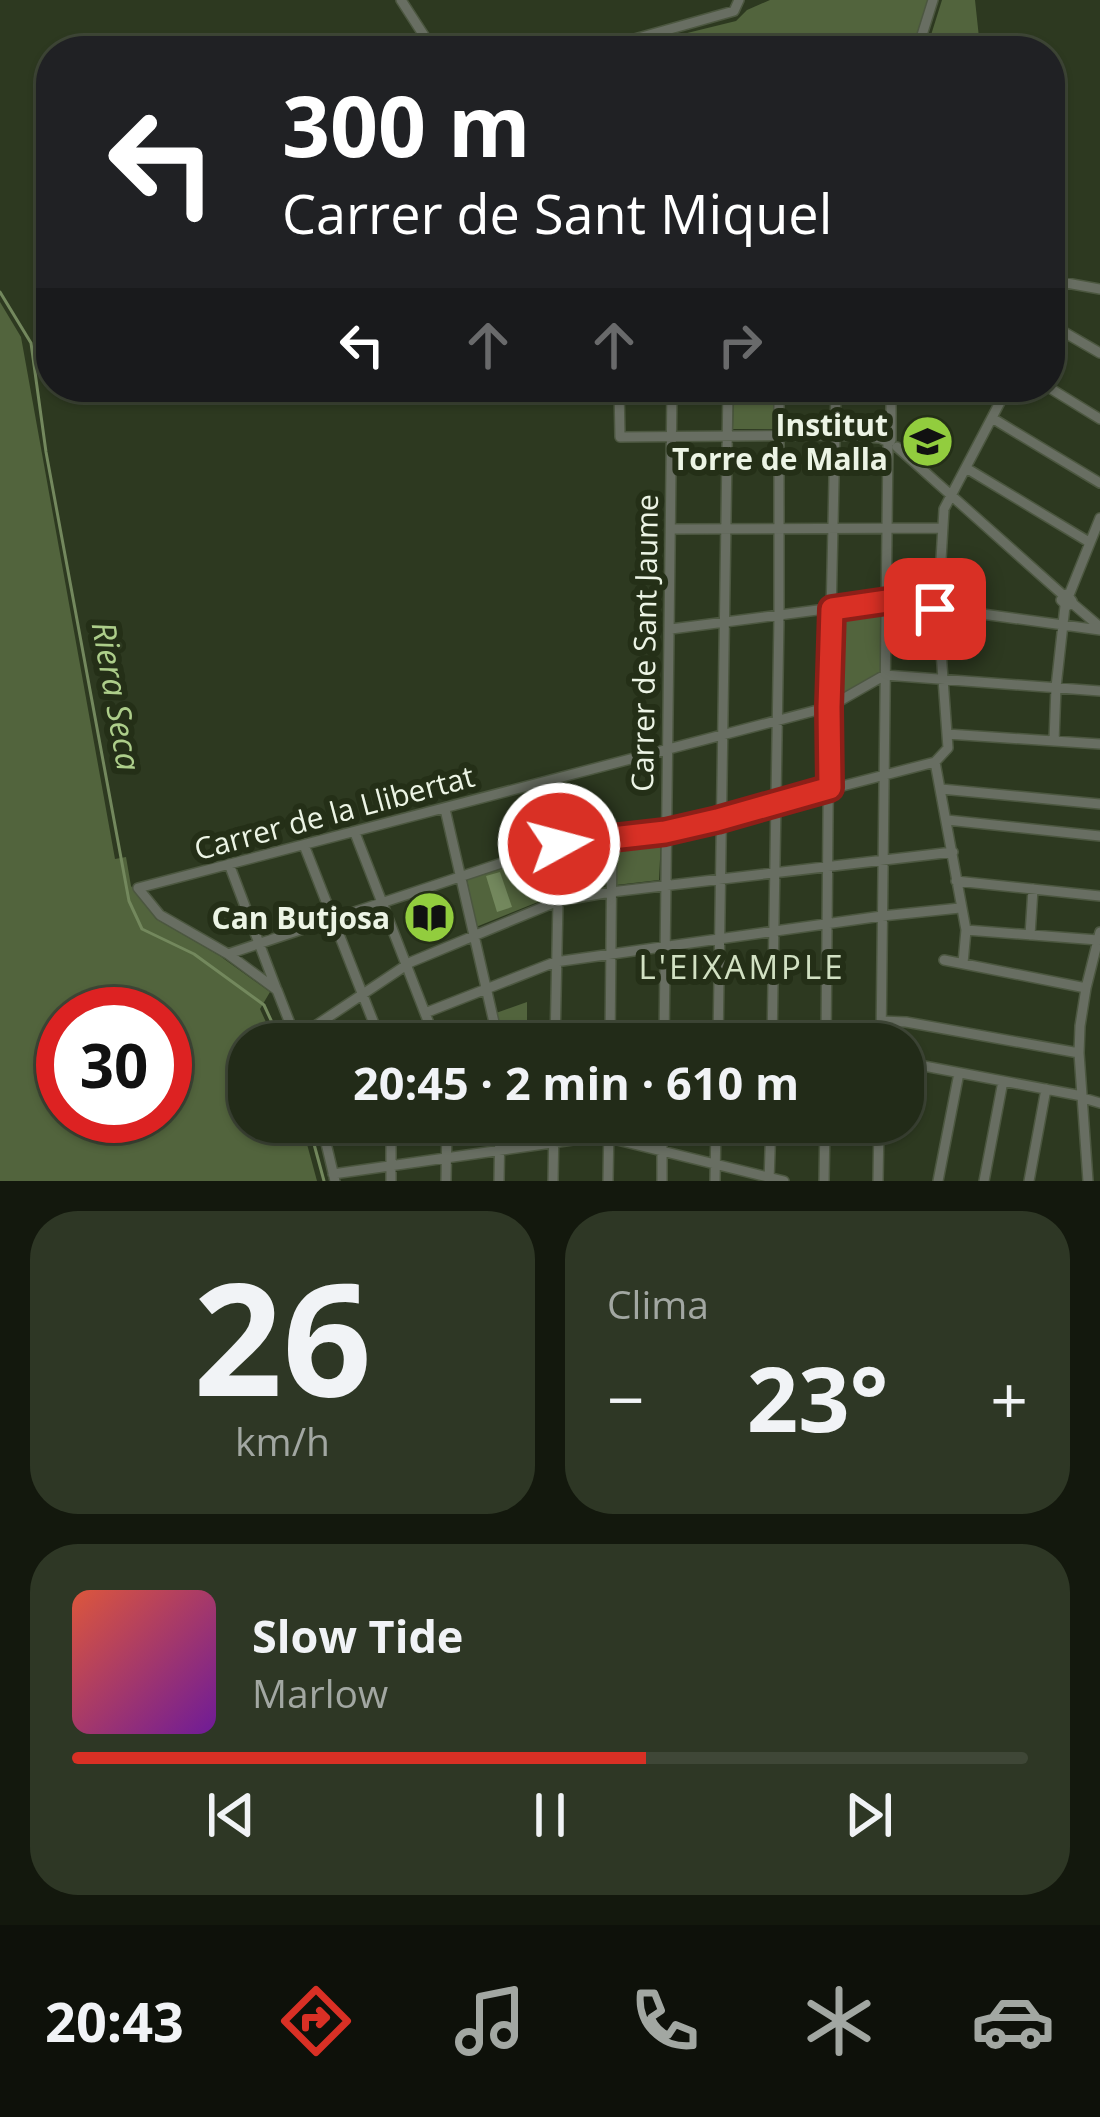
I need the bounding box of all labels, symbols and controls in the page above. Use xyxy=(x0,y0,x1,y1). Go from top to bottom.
text: 300 m xyxy=(282,67,530,182)
icon: left xyxy=(84,84,240,240)
text: Carrer de Sant Miquel xyxy=(282,176,832,250)
icon: left xyxy=(329,312,395,378)
icon: ahead xyxy=(455,312,521,378)
icon: ahead xyxy=(581,312,647,378)
icon: right xyxy=(707,312,773,378)
place label: Institut Torre de Malla xyxy=(672,404,888,479)
school or university icon: Institut Torre de Malla xyxy=(899,413,955,469)
street label: Carrer de Sant Jaume xyxy=(621,494,667,792)
pin xyxy=(884,558,986,660)
icon: arrive xyxy=(902,576,968,642)
water label: Riera Seca xyxy=(82,618,152,774)
street label: Carrer de la Llibertat xyxy=(189,755,479,869)
position arrow xyxy=(496,781,622,907)
library icon: Can Butjosa xyxy=(401,889,457,945)
place label: Can Butjosa xyxy=(212,897,390,938)
district label: L'EIXAMPLE xyxy=(638,944,846,989)
speed limit sign: 30 xyxy=(36,987,192,1143)
text: 20:45 · 2 min · 610 m xyxy=(353,1052,799,1113)
text: 26 xyxy=(193,1229,372,1442)
text: Clima xyxy=(607,1277,709,1330)
text: 23° xyxy=(747,1336,888,1458)
text: − xyxy=(607,1353,645,1443)
text: + xyxy=(990,1353,1028,1443)
text: km/h xyxy=(235,1414,330,1467)
text: Slow Tide xyxy=(252,1605,463,1666)
text: Marlow xyxy=(252,1666,388,1719)
icon: previous xyxy=(198,1782,264,1848)
icon: pause xyxy=(517,1782,583,1848)
icon: next xyxy=(836,1782,902,1848)
icon: directions xyxy=(274,1979,358,2063)
icon: music xyxy=(448,1979,532,2063)
icon: phone xyxy=(623,1979,707,2063)
icon: climate xyxy=(797,1979,881,2063)
icon: car xyxy=(971,1979,1055,2063)
text: 20:43 xyxy=(45,1984,184,2058)

